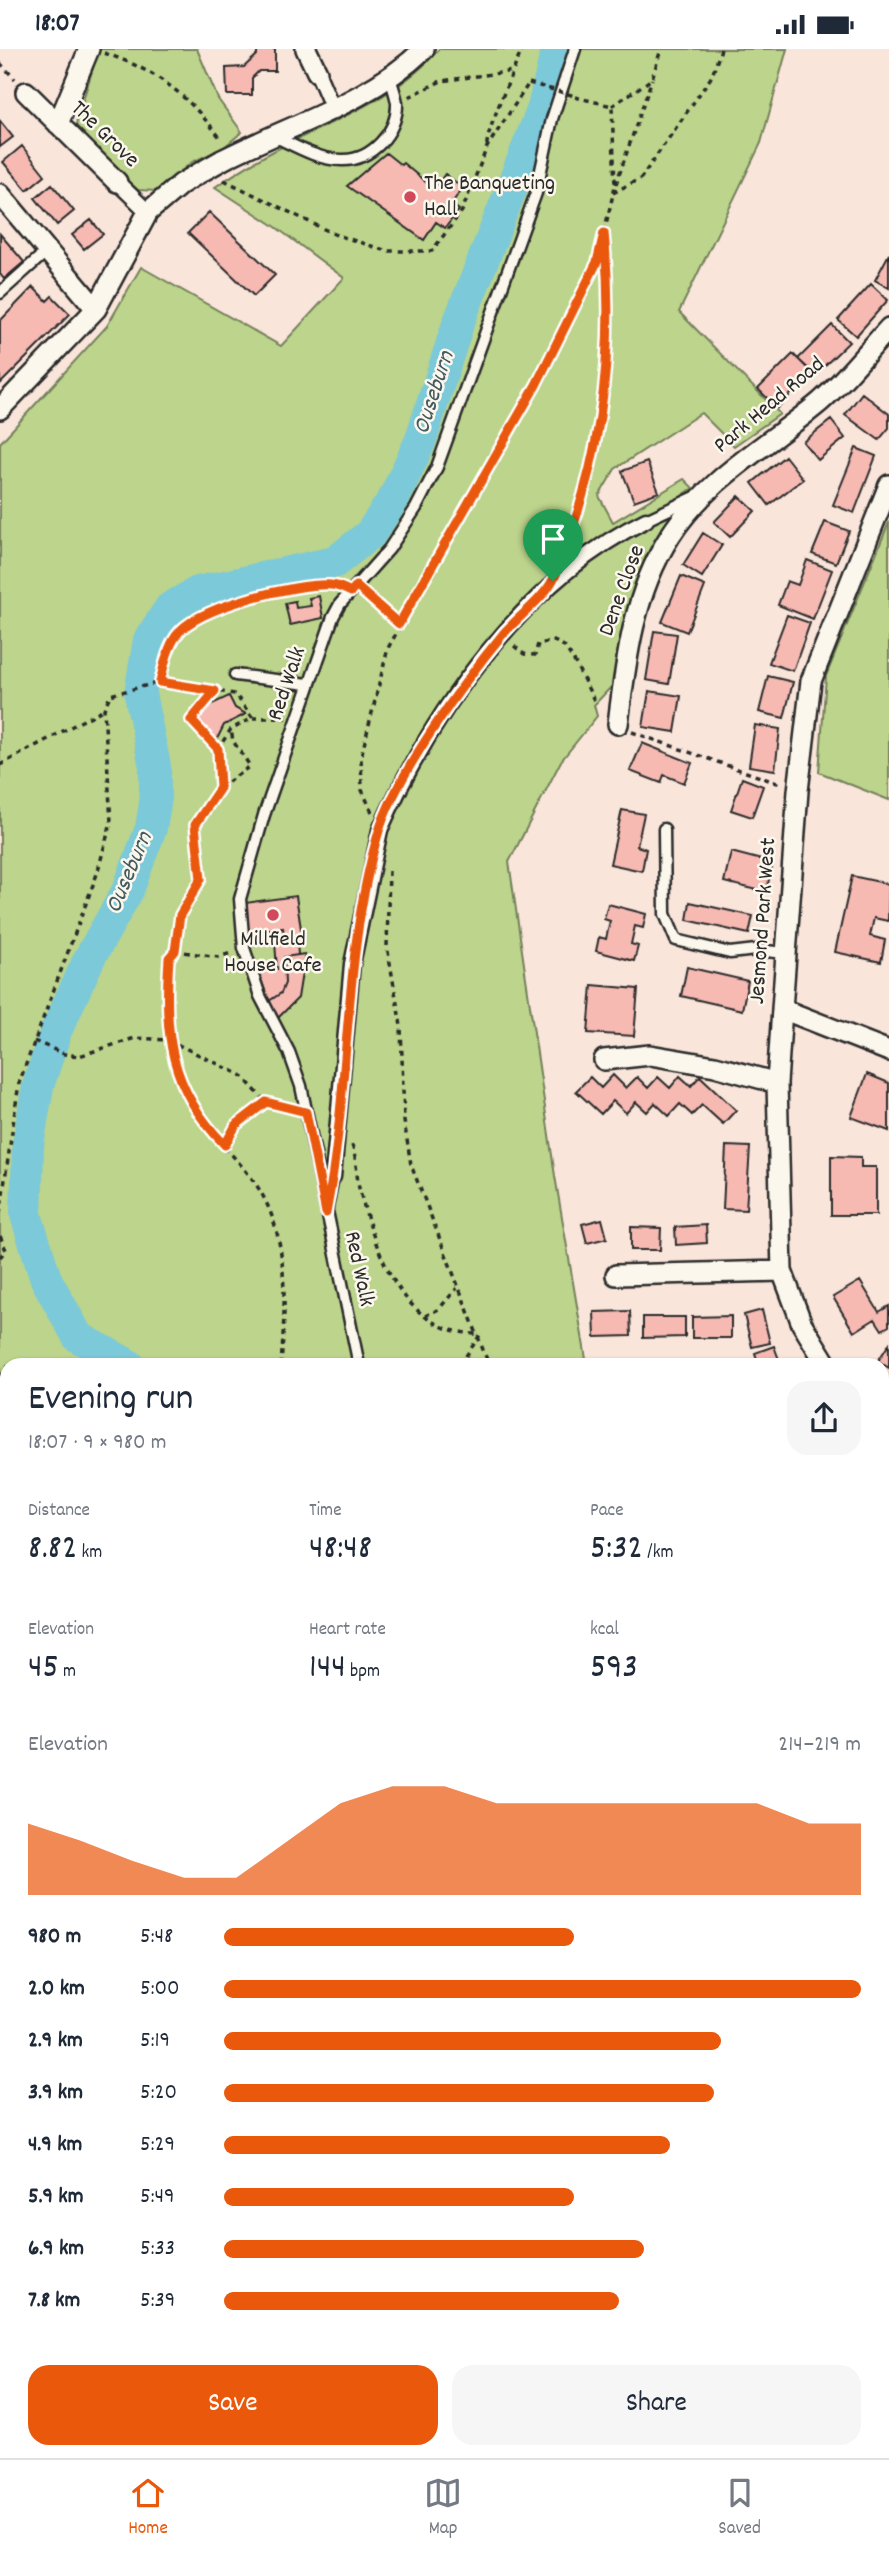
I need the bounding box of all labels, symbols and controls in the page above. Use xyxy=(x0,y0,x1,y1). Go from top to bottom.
text: 18:07 xyxy=(35,6,80,43)
street label: The Grove xyxy=(62,94,146,176)
place label: The Banqueting Hall xyxy=(424,168,555,227)
marker: The Banqueting Hall xyxy=(402,189,418,205)
water label: Ouseburn xyxy=(406,346,465,439)
street label: Park Head Road xyxy=(707,350,833,462)
pin xyxy=(523,509,583,581)
icon: arrive xyxy=(534,520,572,558)
street label: Dene Close xyxy=(591,541,655,641)
street label: Red Walk xyxy=(260,643,316,725)
water label: Ouseburn xyxy=(98,826,163,919)
street label: Jesmond Park West xyxy=(742,837,786,1005)
marker: Millfield House Cafe xyxy=(265,907,281,923)
place label: Millfield House Cafe xyxy=(224,924,322,983)
street label: Red Walk xyxy=(334,1228,382,1310)
text: Evening run xyxy=(28,1373,193,1428)
button: share xyxy=(787,1381,861,1455)
text: 18:07 · 9 × 980 m xyxy=(28,1427,167,1460)
text: Distance xyxy=(28,1498,90,1525)
text: Time xyxy=(309,1498,342,1525)
text: Pace xyxy=(590,1498,624,1525)
text: 8.82 xyxy=(28,1525,77,1575)
text: 48:48 xyxy=(309,1525,372,1575)
text: 5:32 xyxy=(590,1525,643,1575)
text: km xyxy=(77,1540,102,1567)
text: /km xyxy=(643,1540,673,1567)
text: Elevation xyxy=(28,1617,94,1644)
text: Heart rate xyxy=(309,1617,386,1644)
text: kcal xyxy=(590,1617,619,1644)
text: 45 xyxy=(28,1644,59,1694)
text: 144 xyxy=(309,1644,346,1694)
text: 593 xyxy=(590,1644,638,1694)
text: m xyxy=(59,1659,76,1686)
text: bpm xyxy=(346,1659,380,1686)
text: Elevation xyxy=(28,1729,108,1762)
text: 214–219 m xyxy=(778,1729,861,1762)
text: 980 m xyxy=(28,1921,81,1954)
text: 5:48 xyxy=(140,1921,173,1954)
text: 2.0 km xyxy=(28,1973,85,2006)
text: 5:00 xyxy=(140,1973,180,2006)
text: 2.9 km xyxy=(28,2025,83,2058)
text: 5:19 xyxy=(140,2025,170,2058)
text: 3.9 km xyxy=(28,2077,83,2110)
text: 5:20 xyxy=(140,2077,177,2110)
text: 4.9 km xyxy=(28,2129,82,2162)
text: 5:29 xyxy=(140,2129,175,2162)
text: 5.9 km xyxy=(28,2181,84,2214)
text: 5:49 xyxy=(140,2181,175,2214)
text: 6.9 km xyxy=(28,2233,84,2266)
text: 5:33 xyxy=(140,2233,175,2266)
text: 7.8 km xyxy=(28,2285,80,2318)
text: 5:39 xyxy=(140,2285,175,2318)
button: Save xyxy=(28,2365,438,2445)
button: Share xyxy=(452,2365,861,2445)
tab: Home xyxy=(128,2474,168,2543)
tab: Map xyxy=(424,2474,462,2543)
tab: Saved xyxy=(718,2474,761,2543)

